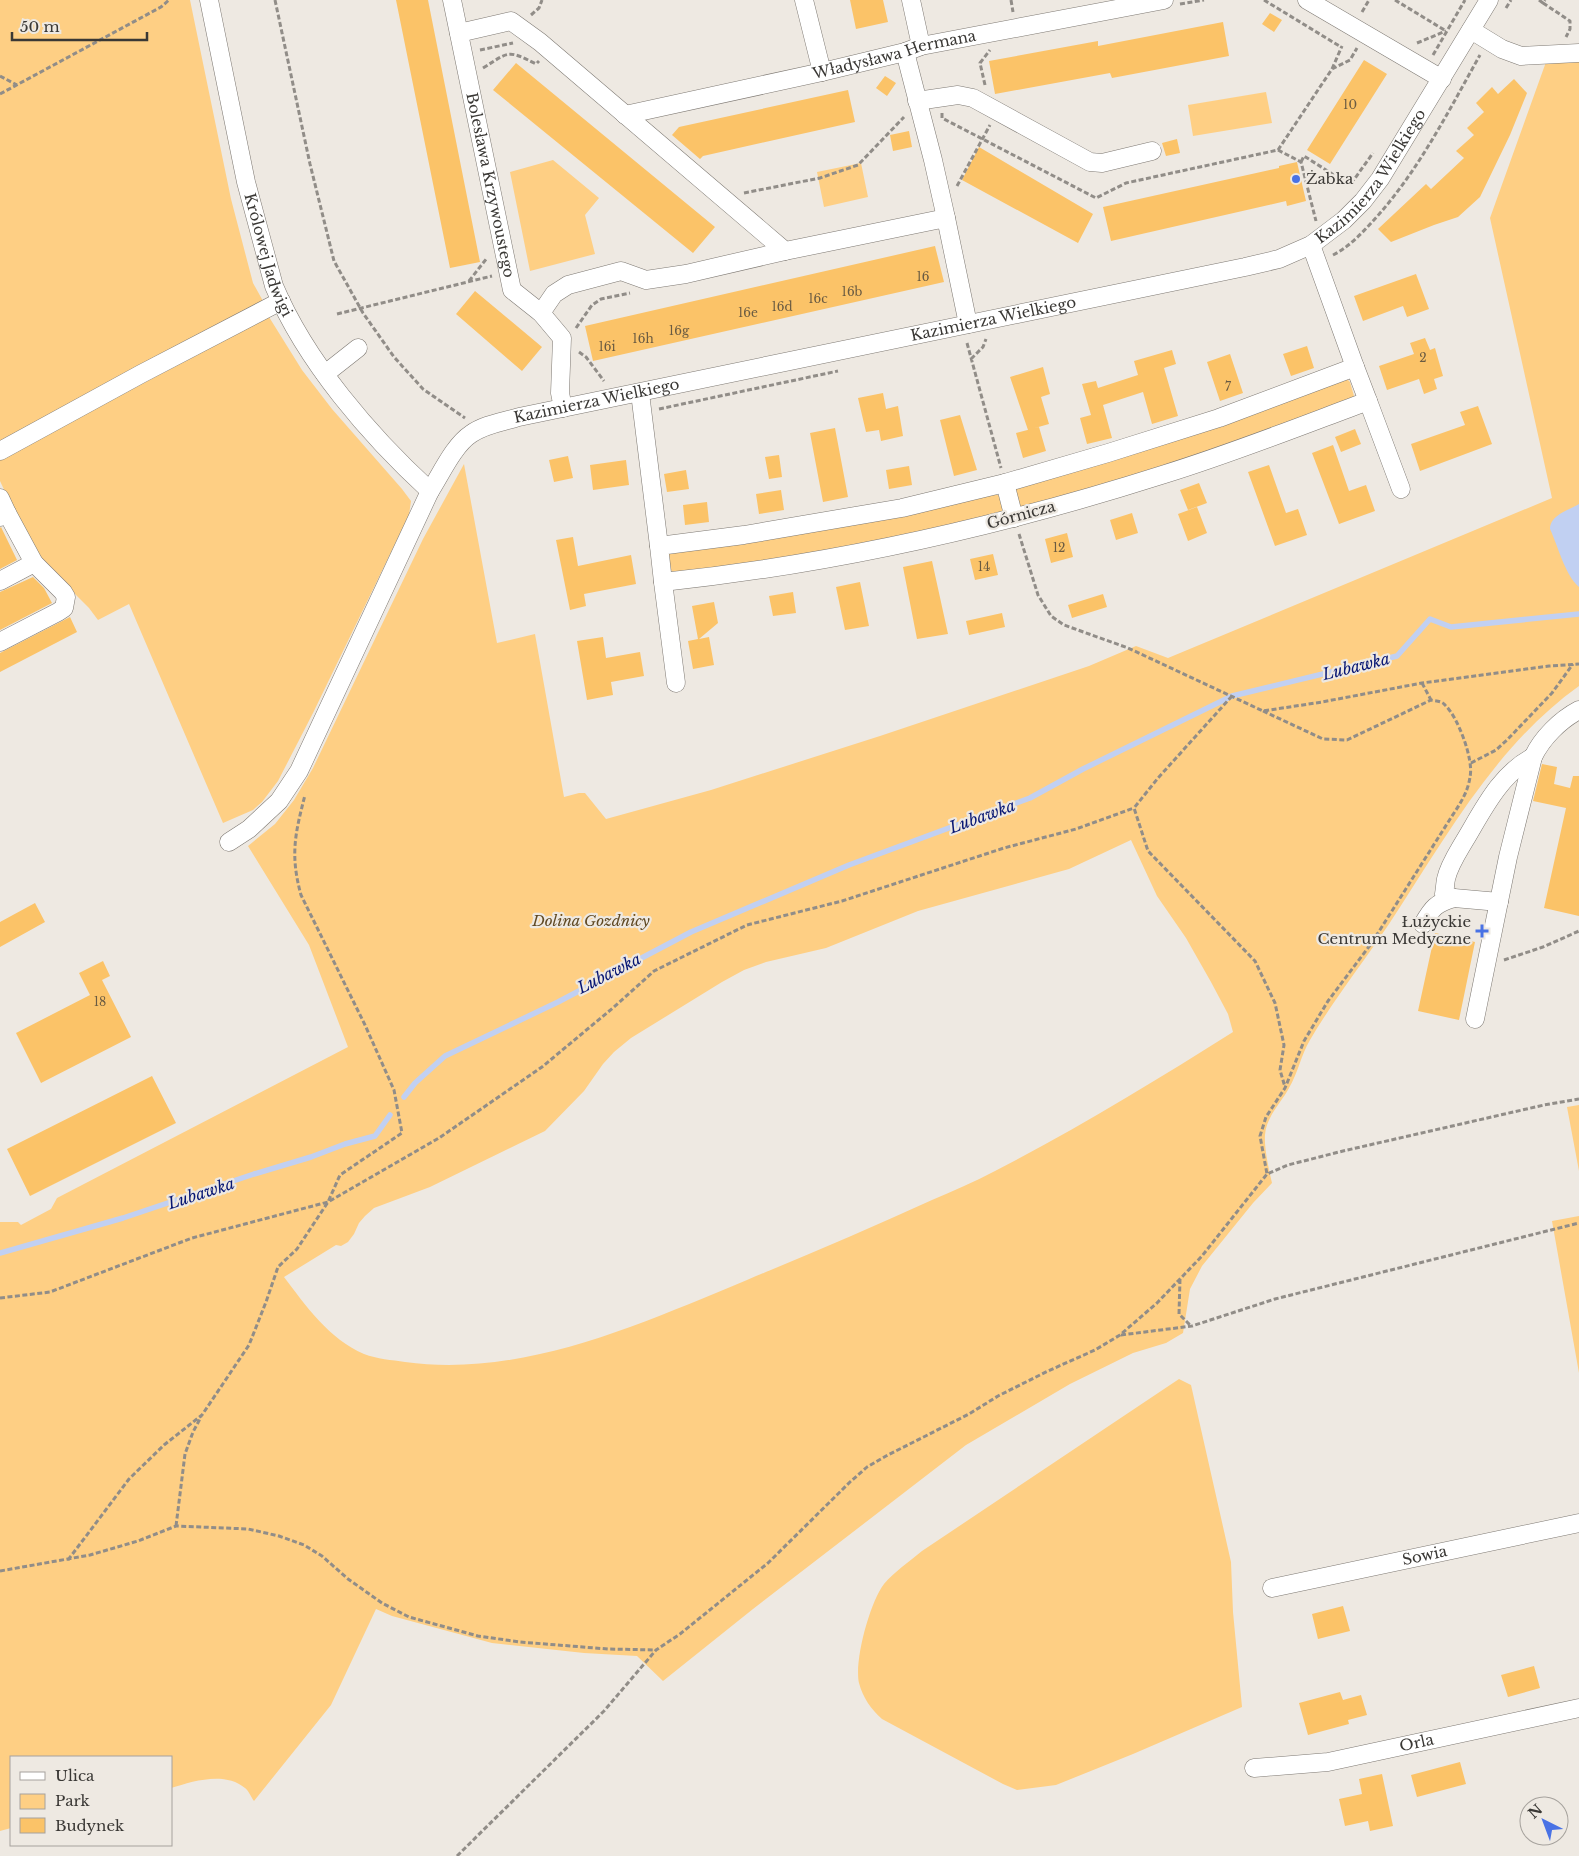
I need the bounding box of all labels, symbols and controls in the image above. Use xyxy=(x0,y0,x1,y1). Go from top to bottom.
scale bar xyxy=(12,10,148,42)
text: 50 m xyxy=(20,17,60,36)
street label: Władysława Hermana xyxy=(810,26,978,83)
street label: Bolesława Krzywoustego xyxy=(462,91,519,279)
house number: 10 xyxy=(1343,97,1357,112)
street label: Kazimierza Wielkiego xyxy=(1311,105,1430,247)
place label: Żabka xyxy=(1306,169,1354,188)
marker: Żabka xyxy=(1290,173,1302,185)
street label: Królowej Jadwigi xyxy=(240,191,297,320)
house number: 16 xyxy=(916,269,930,284)
house number: 16b xyxy=(842,284,863,299)
house number: 16c xyxy=(808,291,828,306)
street label: Kazimierza Wielkiego xyxy=(909,292,1078,345)
house number: 16d xyxy=(771,299,793,314)
house number: 16e xyxy=(738,305,758,320)
house number: 16g xyxy=(669,323,690,338)
house number: 16h xyxy=(632,331,654,346)
house number: 16i xyxy=(598,339,616,354)
house number: 2 xyxy=(1419,350,1427,365)
street label: Kazimierza Wielkiego xyxy=(512,374,681,427)
house number: 7 xyxy=(1225,379,1232,394)
street label: Górnicza xyxy=(985,496,1058,533)
house number: 12 xyxy=(1053,540,1065,555)
house number: 14 xyxy=(978,559,990,574)
water label: Lubawka xyxy=(1319,648,1392,684)
water label: Lubawka xyxy=(945,795,1018,838)
park label: Dolina Gozdnicy xyxy=(531,911,650,930)
place label: Łużyckie Centrum Medyczne xyxy=(1318,912,1471,948)
marker: Łużyckie Centrum Medyczne xyxy=(1475,924,1489,938)
water label: Lubawka xyxy=(573,948,644,998)
house number: 18 xyxy=(94,994,106,1009)
water label: Lubawka xyxy=(164,1173,237,1213)
street label: Sowia xyxy=(1400,1541,1449,1569)
street label: Orla xyxy=(1398,1729,1436,1755)
legend xyxy=(10,1756,172,1846)
text: Ulica xyxy=(55,1766,95,1785)
text: Park xyxy=(55,1791,91,1810)
north arrow xyxy=(1519,1796,1569,1846)
text: N xyxy=(1524,1800,1546,1822)
text: Budynek xyxy=(55,1816,125,1835)

